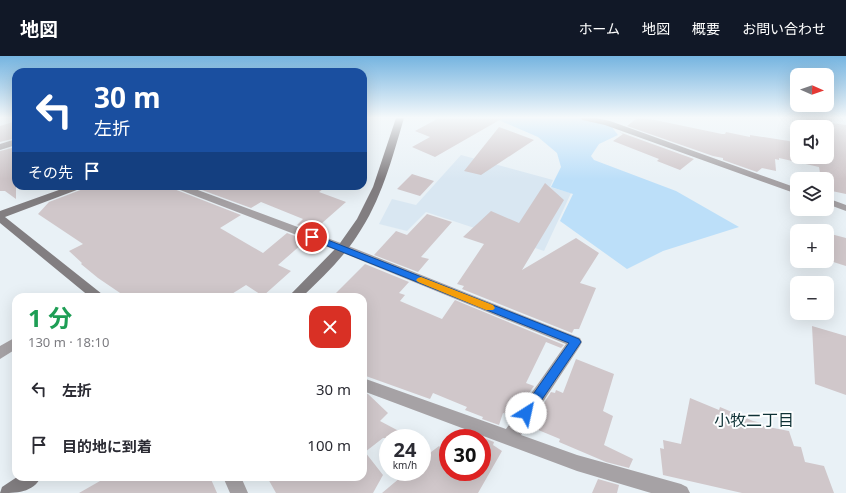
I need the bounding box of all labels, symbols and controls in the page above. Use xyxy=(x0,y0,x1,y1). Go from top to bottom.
text: 地図 xyxy=(20,16,58,42)
text: ホーム xyxy=(578,19,620,38)
text: 地図 xyxy=(642,19,670,38)
text: 概要 xyxy=(692,19,720,38)
text: お問い合わせ xyxy=(742,19,826,38)
north arrow xyxy=(790,68,834,112)
map controls xyxy=(790,68,834,320)
text: 30 m xyxy=(94,78,161,116)
icon: left xyxy=(28,84,80,136)
text: 左折 xyxy=(94,116,130,140)
button: sound xyxy=(790,120,834,164)
icon: arrive xyxy=(81,160,103,182)
text: その先 xyxy=(28,162,73,182)
button: layers xyxy=(790,172,834,216)
pin xyxy=(295,220,329,254)
button: + xyxy=(790,224,834,268)
icon: arrive xyxy=(301,226,323,248)
button: − xyxy=(790,276,834,320)
text: 1 分 xyxy=(28,301,72,334)
button: close xyxy=(309,306,351,348)
text: 130 m · 18:10 xyxy=(28,333,109,351)
icon: left xyxy=(28,378,50,400)
text: 30 m xyxy=(316,379,351,399)
text: 左折 xyxy=(62,380,92,400)
position arrow xyxy=(505,392,547,434)
district label: 小牧二丁目 xyxy=(714,409,794,431)
speed limit sign: 30 xyxy=(439,429,491,481)
icon: arrive xyxy=(28,434,50,456)
text: 100 m xyxy=(307,435,351,455)
text: 目的地に到着 xyxy=(62,436,152,456)
text: 24 xyxy=(394,436,416,463)
text: km/h xyxy=(393,458,417,472)

